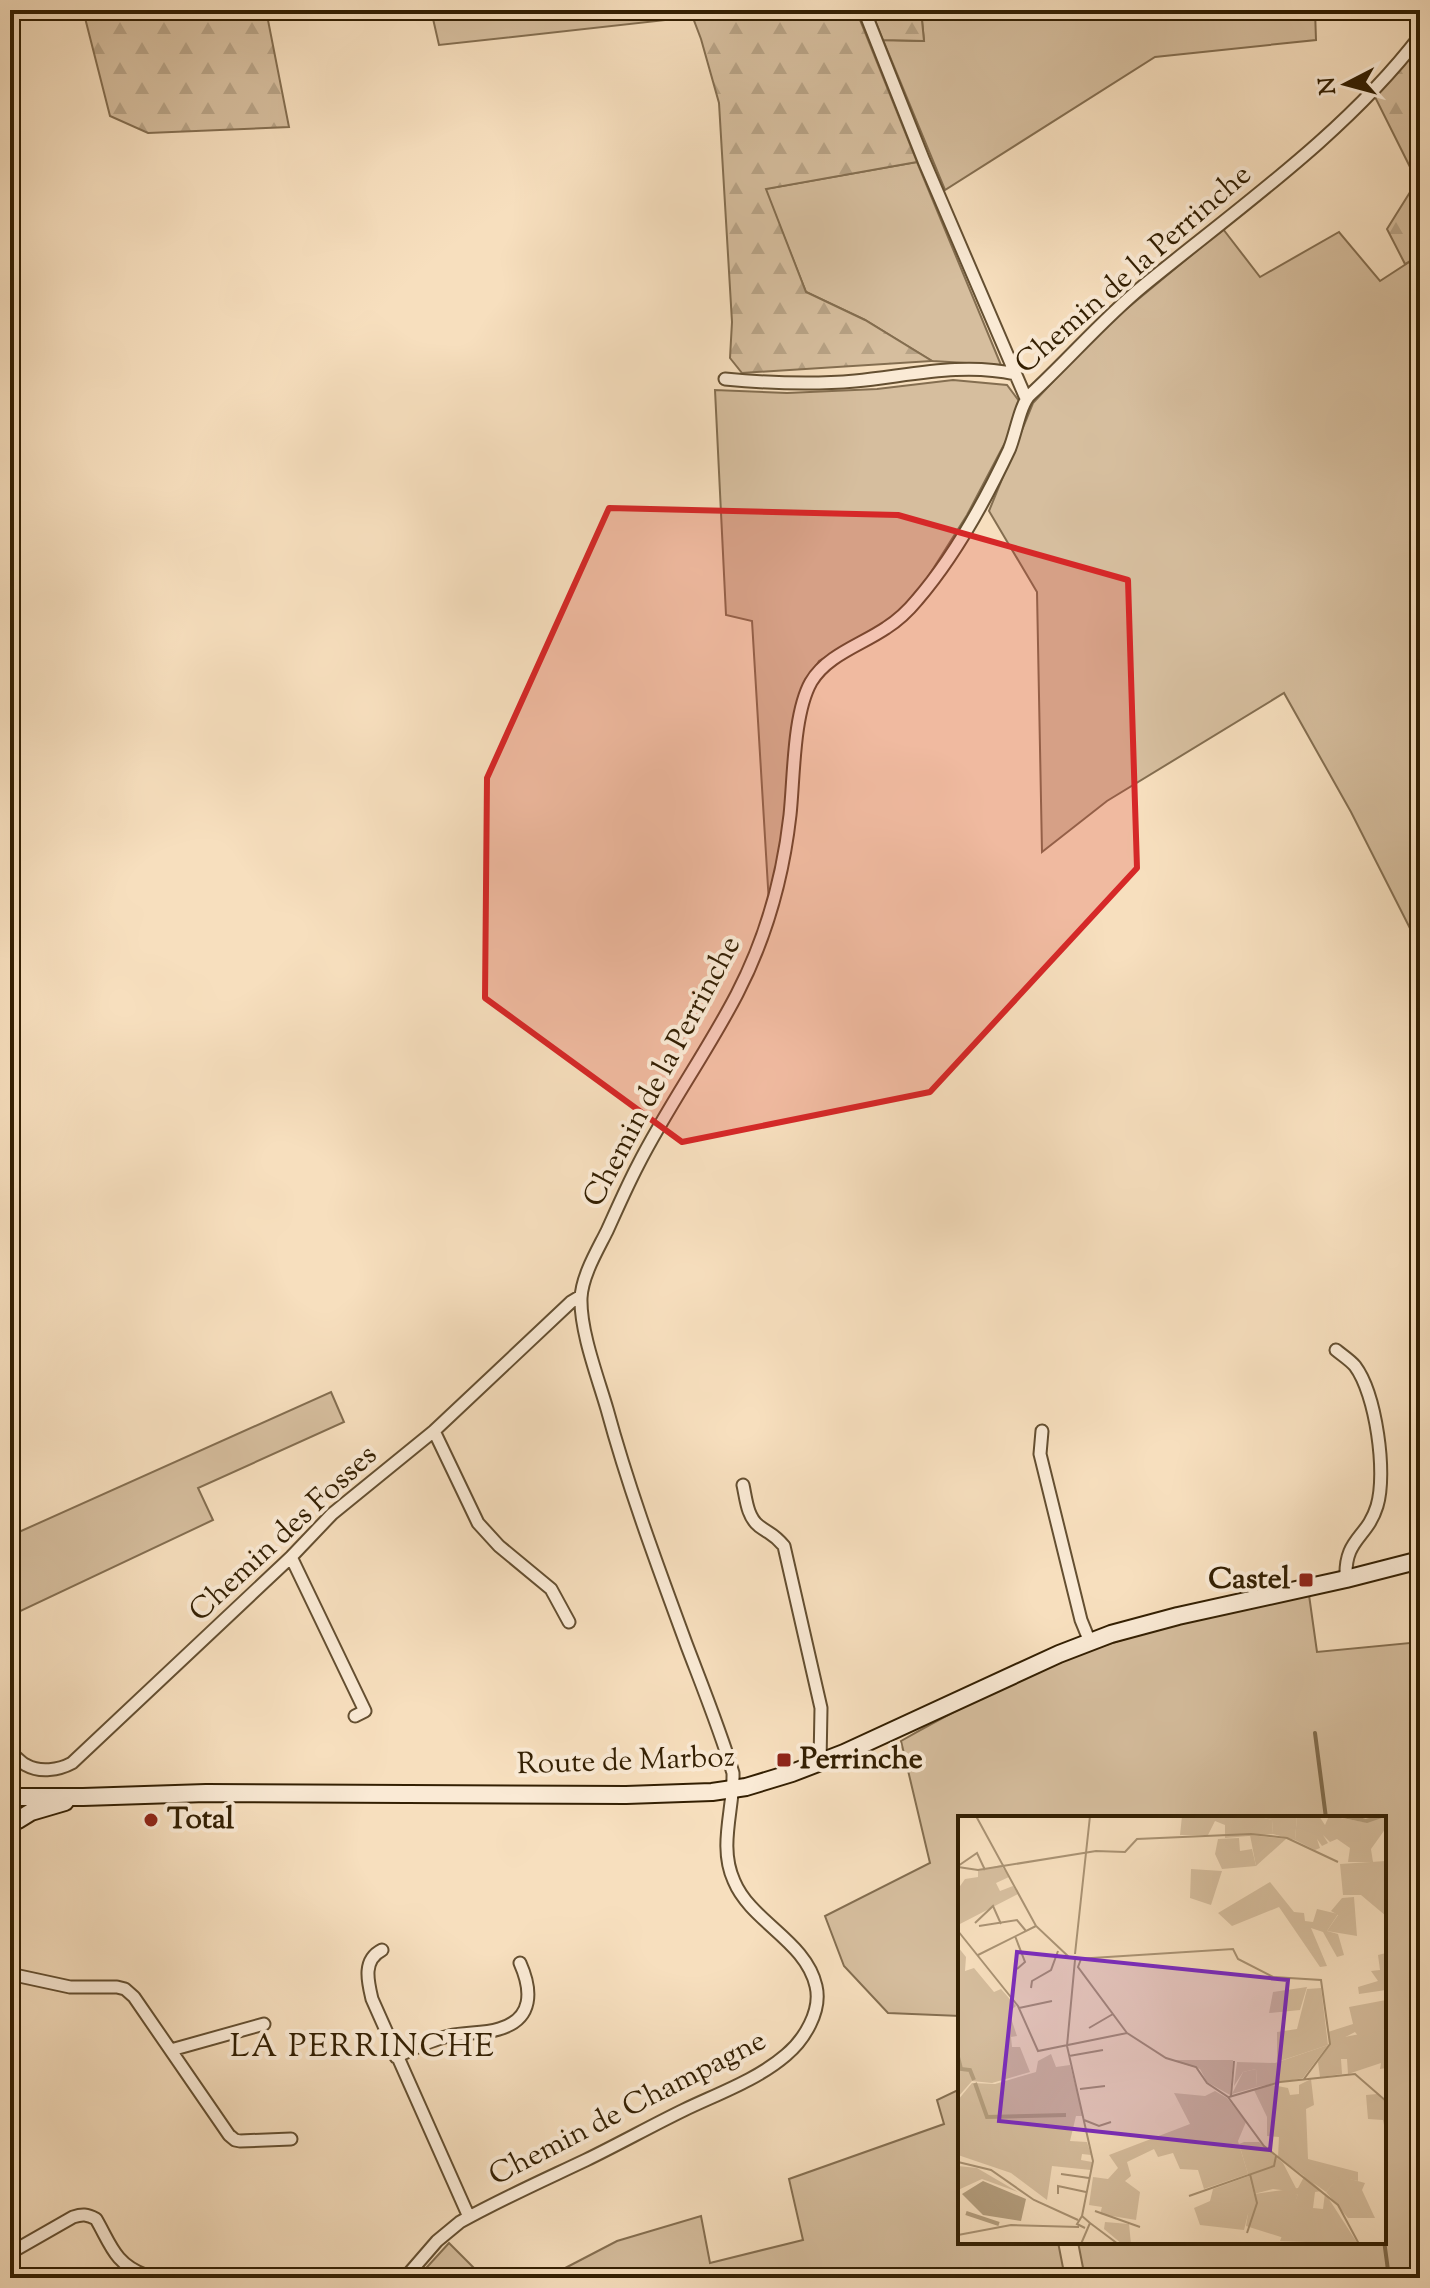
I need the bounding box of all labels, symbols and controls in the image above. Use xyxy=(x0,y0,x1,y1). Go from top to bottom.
north arrow xyxy=(1306,44,1386,124)
text: N xyxy=(1312,75,1346,96)
street label: Chemin de la Perrinche xyxy=(1006,155,1262,385)
street label: Chemin de la Perrinche xyxy=(573,929,753,1215)
street label: Chemin des Fosses xyxy=(180,1435,388,1633)
place label: Castel xyxy=(1208,1559,1291,1602)
marker: Castel xyxy=(1297,1571,1315,1589)
street label: Route de Marboz xyxy=(516,1737,736,1787)
place label: Perrinche xyxy=(800,1739,923,1782)
marker: Perrinche xyxy=(775,1751,793,1769)
place label: Total xyxy=(167,1799,235,1842)
marker: Total xyxy=(142,1811,160,1829)
inset map xyxy=(958,1816,1386,2244)
street label: Chemin de Champagne xyxy=(482,2020,774,2198)
district label: LA PERRINCHE xyxy=(230,2025,496,2071)

